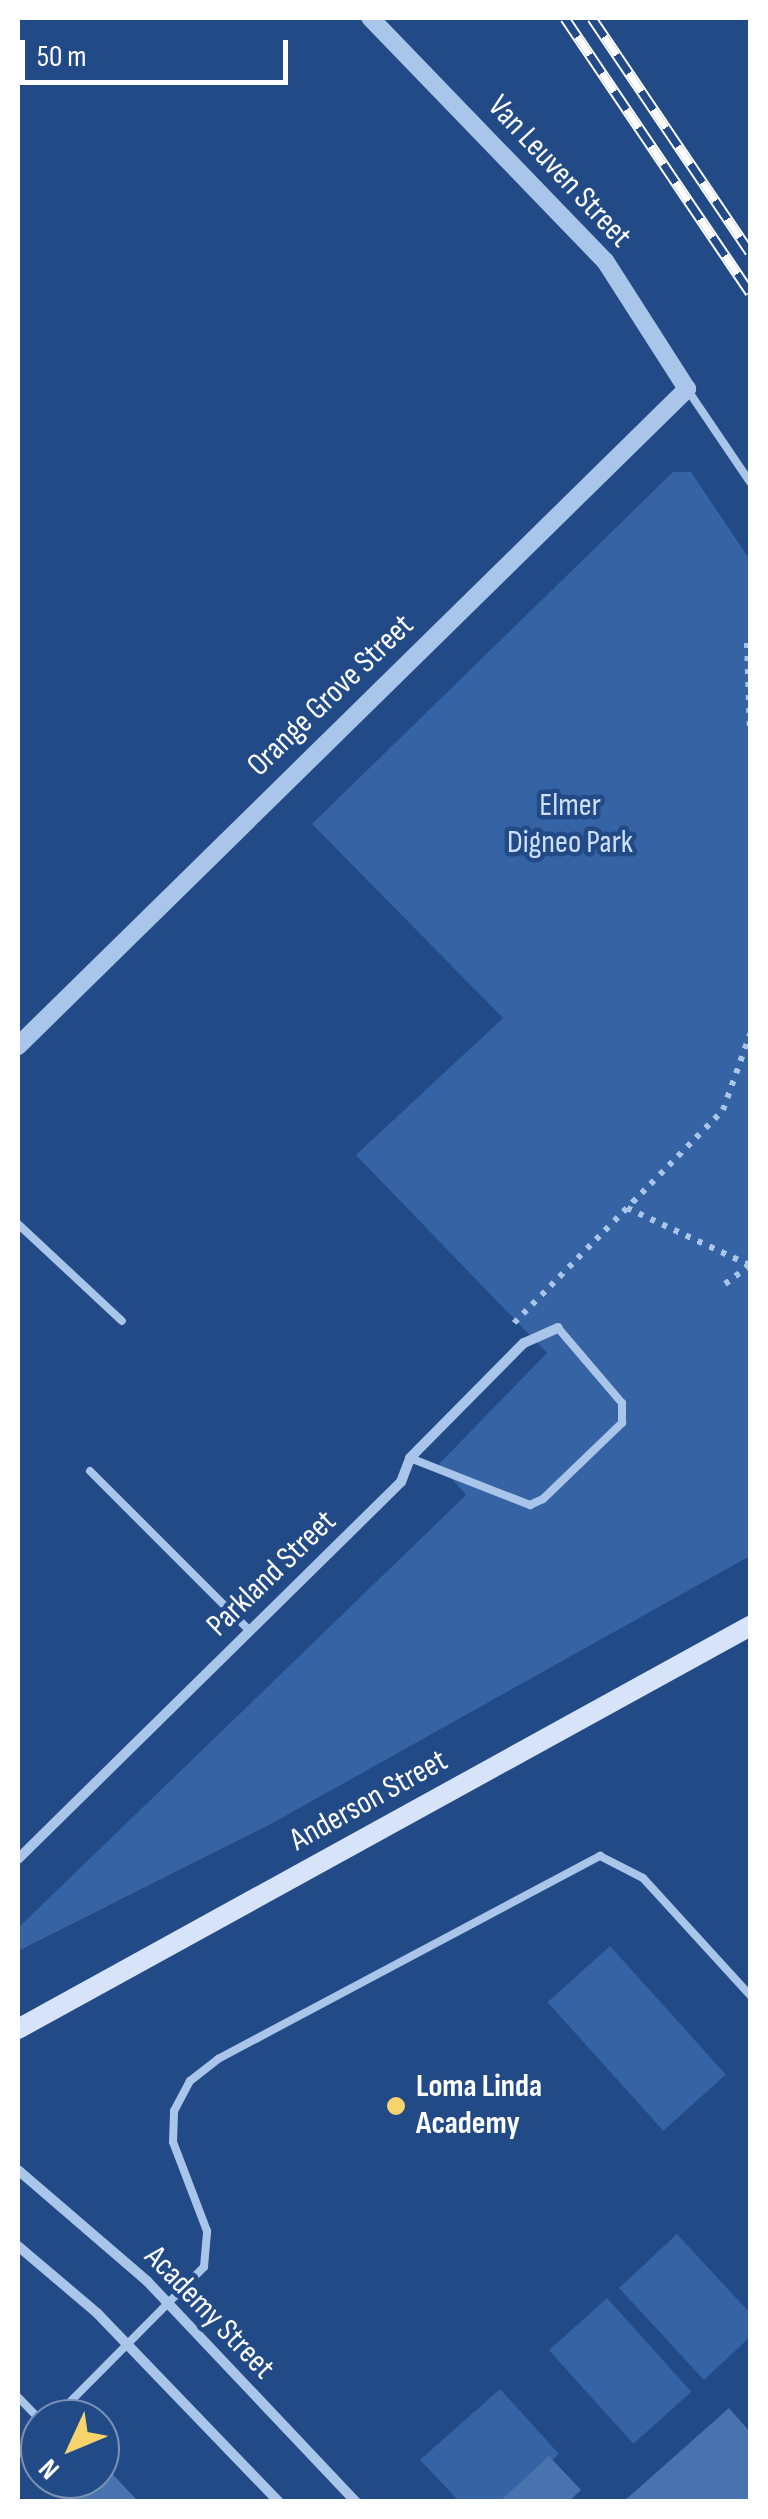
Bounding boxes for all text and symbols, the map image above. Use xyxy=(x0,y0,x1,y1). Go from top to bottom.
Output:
scale bar xyxy=(25,20,292,82)
text: 50 m xyxy=(37,39,86,75)
street label: Van Leuven Street xyxy=(479,88,639,256)
street label: Orange Grove Street xyxy=(240,607,422,785)
park label: Elmer Digneo Park xyxy=(507,788,633,863)
street label: Parkland Street xyxy=(199,1503,345,1645)
street label: Anderson Street xyxy=(284,1742,454,1860)
place label: Loma Linda Academy xyxy=(416,2069,542,2144)
marker: Loma Linda Academy xyxy=(385,2095,407,2117)
street label: Academy Street xyxy=(136,2238,282,2388)
north arrow xyxy=(20,2399,120,2499)
text: N xyxy=(32,2452,67,2486)

